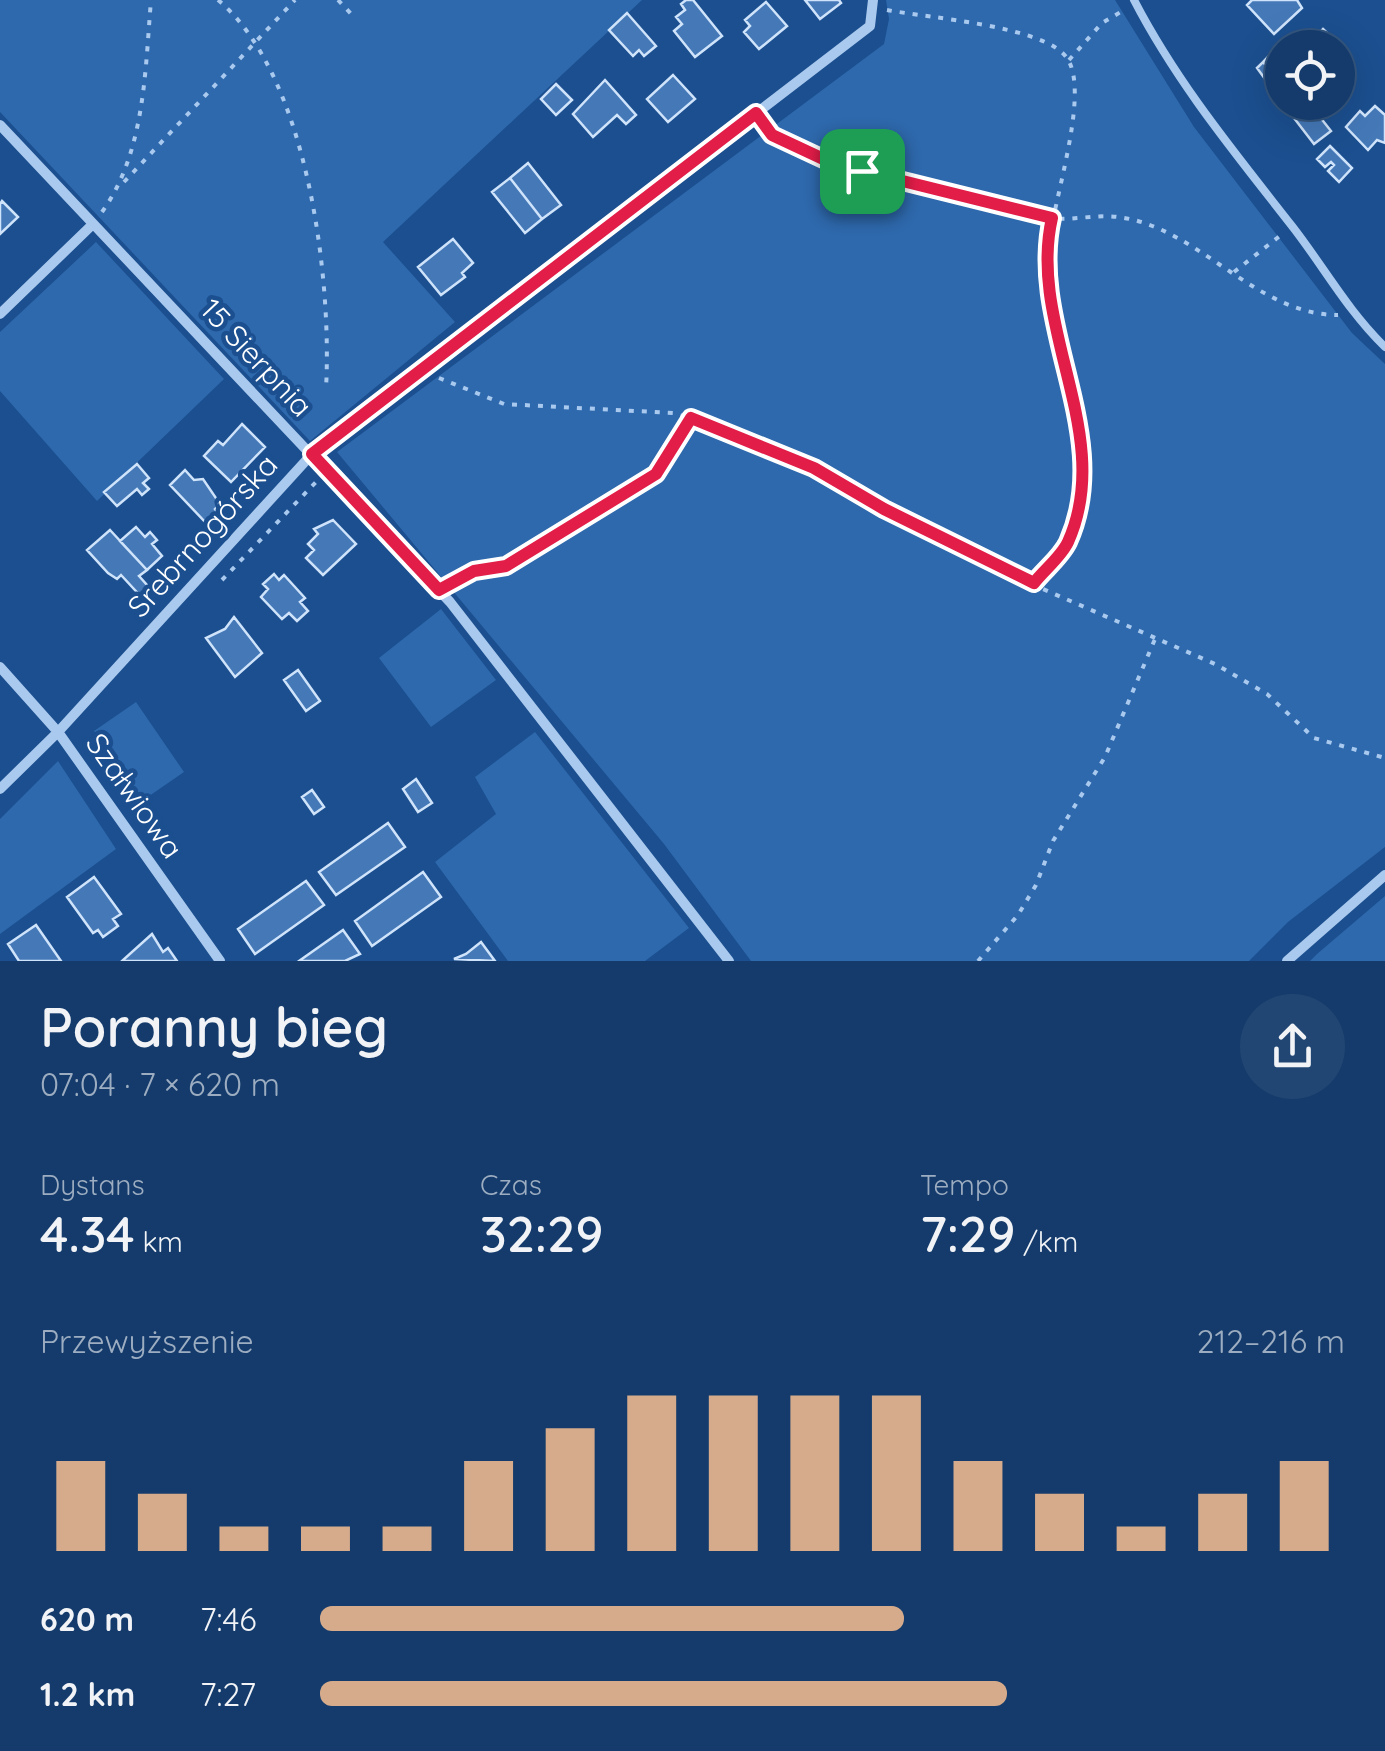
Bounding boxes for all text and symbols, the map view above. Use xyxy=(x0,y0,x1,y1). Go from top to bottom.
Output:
map controls xyxy=(1265,30,1355,120)
button: locate xyxy=(1265,30,1355,120)
pin xyxy=(820,129,905,214)
icon: arrive xyxy=(835,144,890,199)
street label: 15 Sierpnia xyxy=(193,290,321,424)
street label: Srebrnogórska xyxy=(119,446,285,625)
street label: Szałwiowa xyxy=(78,725,192,865)
text: Poranny bieg xyxy=(40,992,388,1061)
button: share xyxy=(1240,994,1345,1099)
text: 07:04 · 7 × 620 m xyxy=(40,1064,280,1104)
text: Dystans xyxy=(40,1167,145,1202)
text: Czas xyxy=(480,1167,542,1202)
text: Tempo xyxy=(920,1167,1009,1202)
text: 4.34 xyxy=(40,1202,135,1265)
text: 32:29 xyxy=(480,1202,604,1265)
text: 7:29 xyxy=(920,1202,1016,1265)
text: km xyxy=(135,1224,183,1259)
text: /km xyxy=(1016,1224,1078,1259)
text: Przewyższenie xyxy=(40,1321,254,1361)
text: 212–216 m xyxy=(1197,1321,1345,1361)
text: 620 m xyxy=(40,1599,134,1639)
text: 7:46 xyxy=(200,1599,256,1639)
text: 1.2 km xyxy=(40,1674,135,1714)
text: 7:27 xyxy=(200,1674,256,1714)

